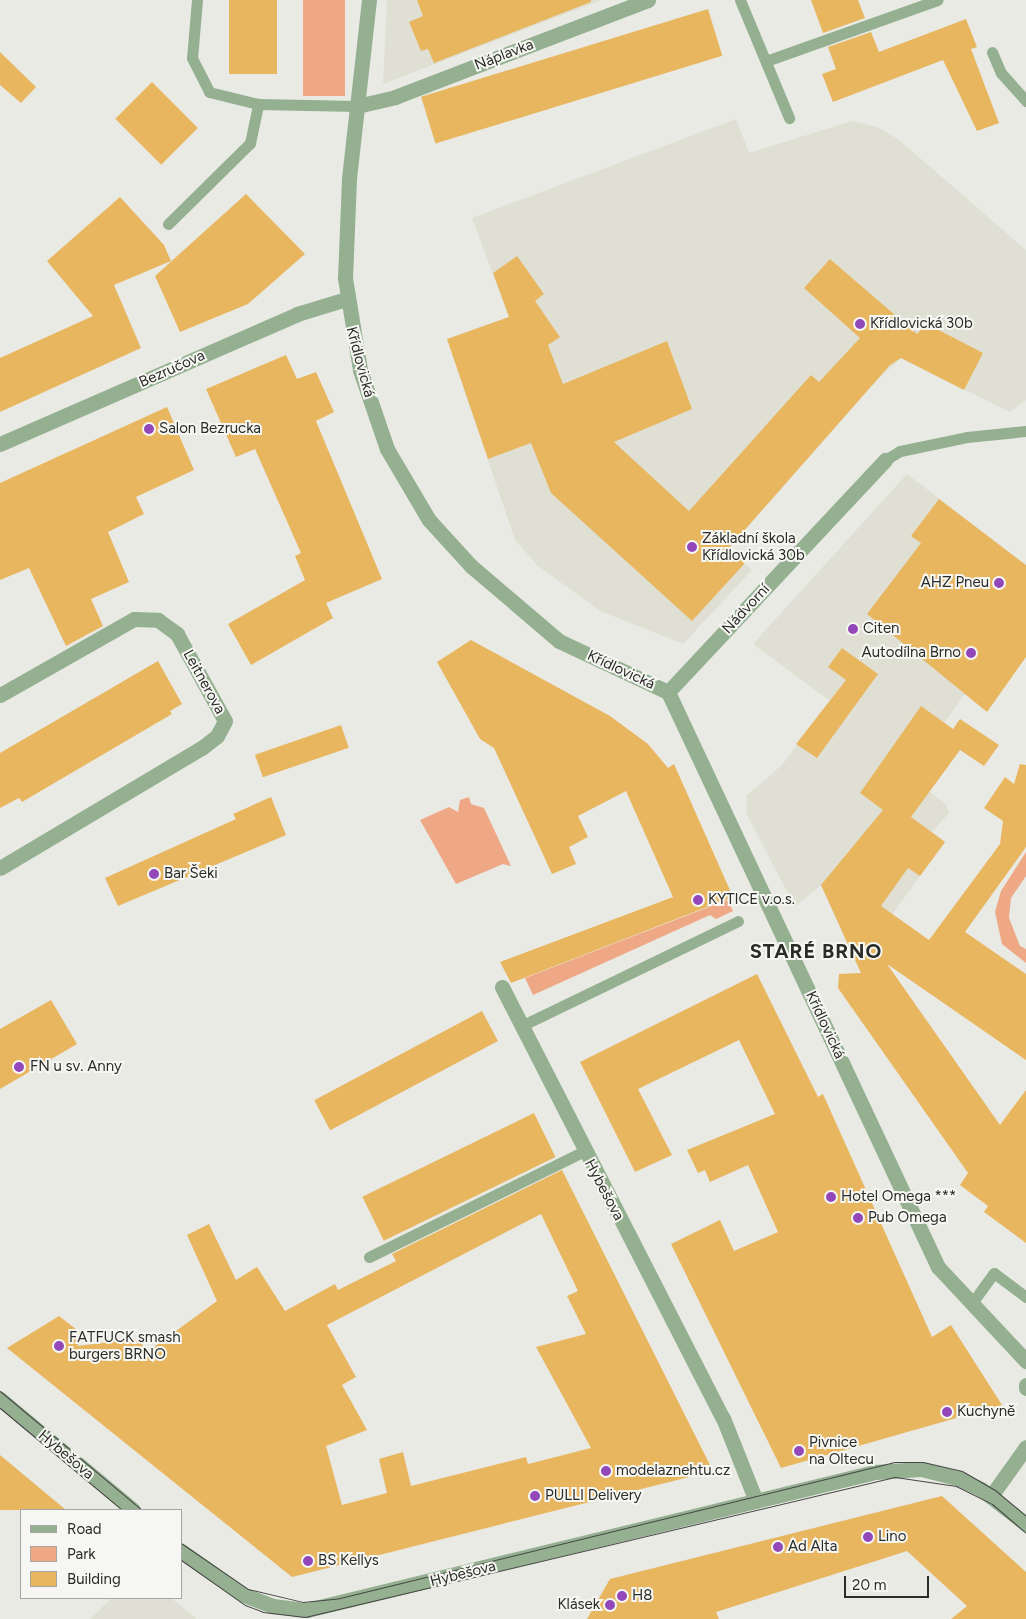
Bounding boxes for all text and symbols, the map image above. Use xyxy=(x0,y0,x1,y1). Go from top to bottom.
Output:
street label: Náplavka xyxy=(472,36,536,74)
place label: Křídlovická 30b xyxy=(870,315,973,333)
marker: Křídlovická 30b xyxy=(854,318,866,330)
street label: Křídlovická xyxy=(342,325,378,399)
street label: Bezručova xyxy=(136,347,208,391)
place label: Salon Bezrucka xyxy=(159,420,261,438)
marker: Salon Bezrucka xyxy=(143,423,155,435)
place label: Základní škola Křídlovická 30b xyxy=(702,529,805,564)
marker: Základní škola Křídlovická 30b xyxy=(686,541,698,553)
place label: AHZ Pneu xyxy=(921,574,989,592)
marker: AHZ Pneu xyxy=(993,577,1005,589)
street label: Nádvorní xyxy=(719,580,773,638)
place label: Citen xyxy=(863,620,899,638)
marker: Citen xyxy=(847,623,859,635)
place label: Autodílna Brno xyxy=(862,644,961,662)
street label: Leitnerova xyxy=(179,647,229,717)
street label: Křídlovická xyxy=(584,647,658,693)
marker: Autodílna Brno xyxy=(965,647,977,659)
place label: Bar Šeki xyxy=(164,865,218,883)
marker: Bar Šeki xyxy=(148,868,160,880)
place label: KYTICE v.o.s. xyxy=(708,891,795,909)
marker: KYTICE v.o.s. xyxy=(692,894,704,906)
district label: STARÉ BRNO xyxy=(748,939,884,963)
street label: Křídlovická xyxy=(802,988,848,1062)
place label: FN u sv. Anny xyxy=(30,1058,122,1076)
marker: FN u sv. Anny xyxy=(12,1060,26,1074)
street label: Hybešova xyxy=(580,1156,628,1224)
place label: Hotel Omega *** xyxy=(841,1188,956,1206)
marker: Hotel Omega *** xyxy=(825,1191,837,1203)
place label: Pub Omega xyxy=(868,1209,947,1227)
marker: Pub Omega xyxy=(852,1212,864,1224)
place label: FATFUCK smash burgers BRNO xyxy=(69,1328,181,1363)
marker: FATFUCK smash burgers BRNO xyxy=(53,1340,65,1352)
place label: Kuchyně xyxy=(957,1403,1015,1421)
marker: Kuchyně xyxy=(941,1406,953,1418)
street label: Hybešova xyxy=(35,1427,97,1483)
place label: Pivnice na Oltecu xyxy=(809,1433,874,1468)
marker: Pivnice na Oltecu xyxy=(793,1445,805,1457)
place label: modelaznehtu.cz xyxy=(616,1462,730,1480)
marker: modelaznehtu.cz xyxy=(600,1465,612,1477)
place label: PULLI Delivery xyxy=(545,1487,642,1505)
marker: PULLI Delivery xyxy=(529,1490,541,1502)
legend xyxy=(20,1509,182,1599)
text: Road xyxy=(67,1520,102,1538)
place label: Lino xyxy=(878,1528,906,1546)
marker: Lino xyxy=(862,1531,874,1543)
place label: Ad Alta xyxy=(788,1538,837,1556)
marker: Ad Alta xyxy=(772,1541,784,1553)
text: Park xyxy=(67,1545,96,1563)
place label: BS Kellys xyxy=(318,1552,379,1570)
marker: BS Kellys xyxy=(302,1555,314,1567)
street label: Hybešova xyxy=(428,1557,498,1591)
scale bar xyxy=(846,1566,931,1598)
text: Building xyxy=(67,1570,121,1588)
text: 20 m xyxy=(852,1576,886,1594)
place label: H8 xyxy=(632,1587,652,1605)
marker: H8 xyxy=(616,1590,628,1602)
place label: Klásek xyxy=(557,1596,600,1614)
marker: Klásek xyxy=(604,1599,616,1611)

